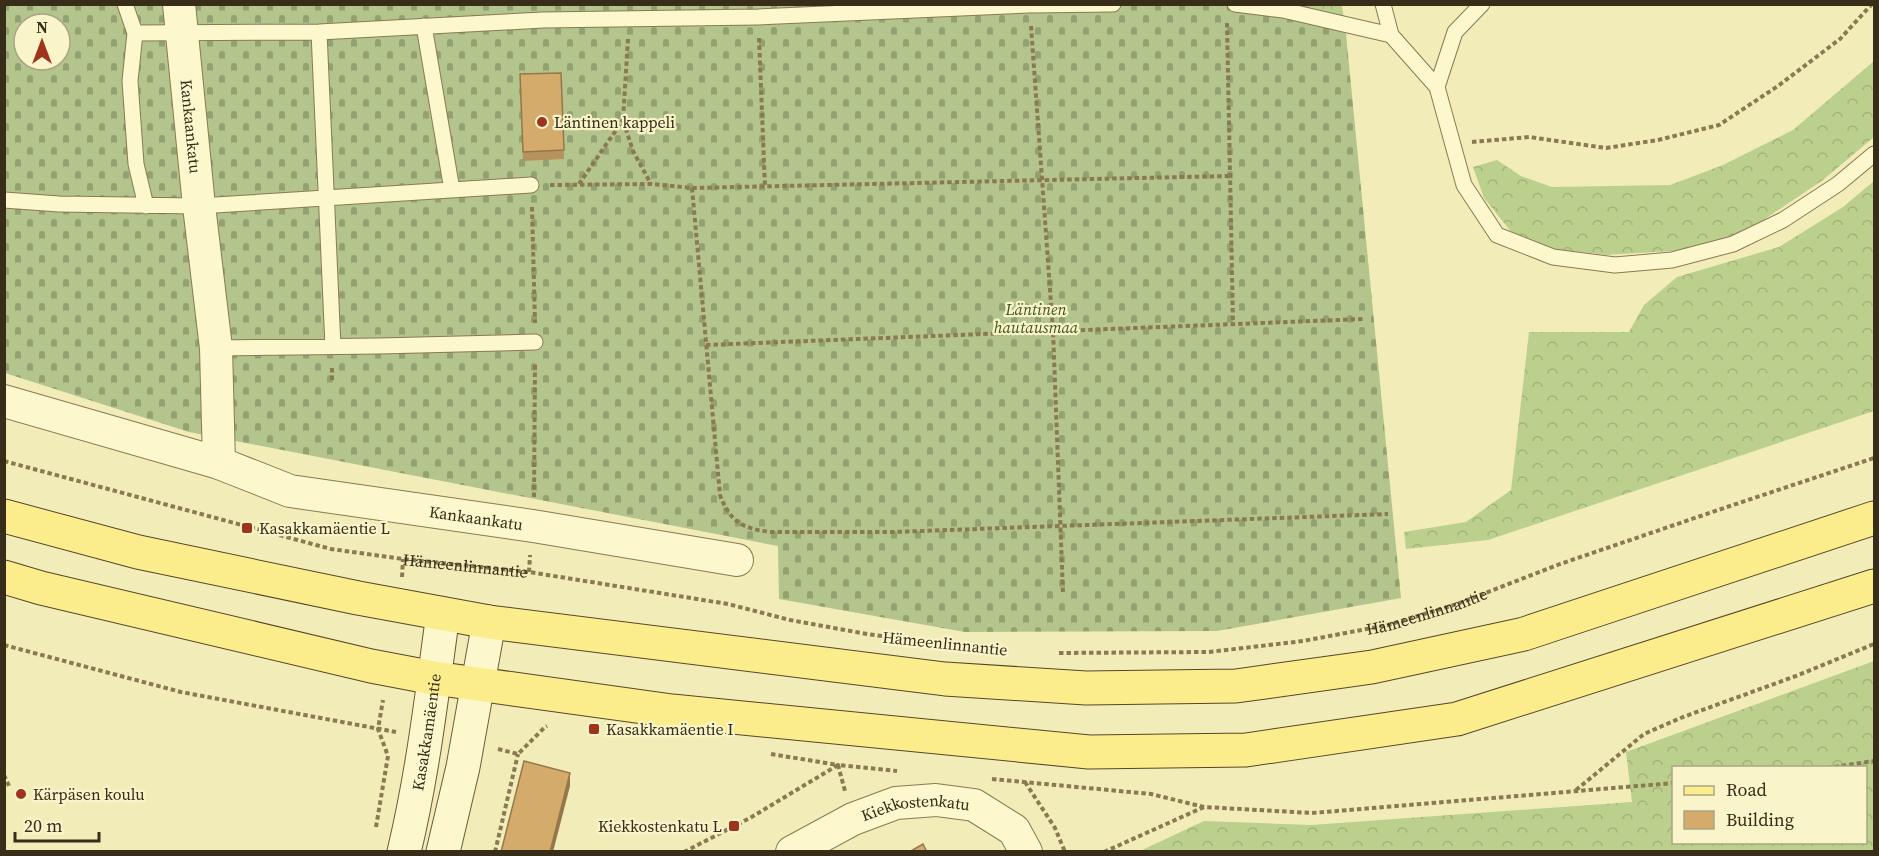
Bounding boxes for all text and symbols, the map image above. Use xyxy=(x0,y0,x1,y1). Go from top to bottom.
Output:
north arrow xyxy=(12,12,72,72)
text: N xyxy=(36,16,48,38)
street label: Kankaankatu xyxy=(176,78,207,174)
place label: Läntinen kappeli xyxy=(554,111,675,133)
marker: Läntinen kappeli xyxy=(535,115,549,129)
park label: Läntinen hautausmaa xyxy=(994,298,1079,338)
street label: Kankaankatu xyxy=(428,500,524,535)
place label: Kasakkamäentie L xyxy=(259,517,390,539)
marker: Kasakkamäentie L xyxy=(240,521,254,535)
street label: Hämeenlinnantie xyxy=(402,548,529,583)
street label: Hämeenlinnantie xyxy=(1364,582,1490,640)
street label: Hämeenlinnantie xyxy=(881,625,1009,661)
street label: Kasakkamäentie xyxy=(406,672,446,792)
place label: Kasakkamäentie I xyxy=(606,718,734,740)
marker: Kasakkamäentie I xyxy=(587,722,601,736)
legend xyxy=(1672,766,1867,844)
text: Road xyxy=(1726,777,1767,802)
place label: Kärpäsen koulu xyxy=(33,783,145,805)
marker: Kärpäsen koulu xyxy=(14,787,28,801)
street label: Kiekkostenkatu xyxy=(858,789,971,826)
scale bar xyxy=(15,805,99,843)
text: Building xyxy=(1726,807,1794,832)
text: 20 m xyxy=(24,813,62,838)
place label: Kiekkostenkatu L xyxy=(598,815,722,837)
marker: Kiekkostenkatu L xyxy=(727,819,741,833)

